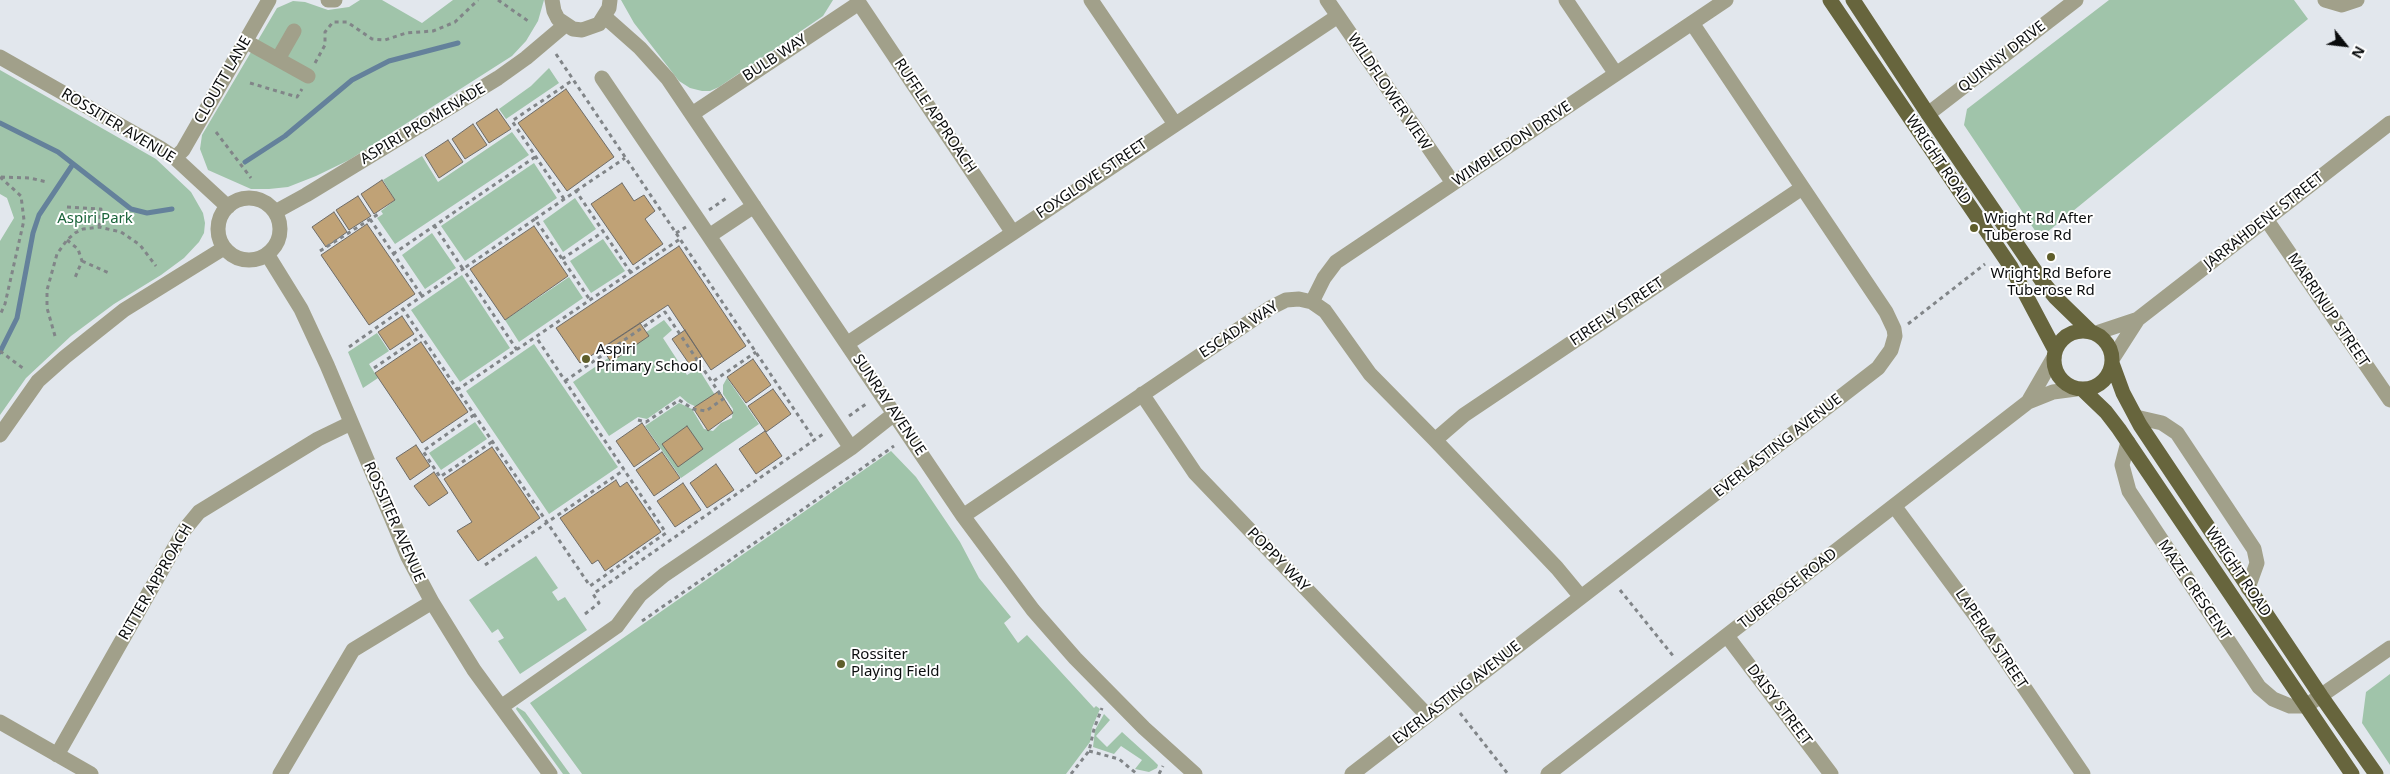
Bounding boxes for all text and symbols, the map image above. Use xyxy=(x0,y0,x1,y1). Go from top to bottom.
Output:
street label: QUINNY DRIVE xyxy=(1955,17,2049,97)
north arrow xyxy=(2320,20,2370,70)
street label: WILDFLOWER VIEW xyxy=(1343,30,1435,154)
street label: BULB WAY xyxy=(740,31,810,85)
street label: CLOUTT LANE xyxy=(191,33,255,127)
text: N xyxy=(2347,43,2370,62)
street label: RUFFLE APPROACH xyxy=(890,55,980,177)
street label: ASPIRI PROMENADE xyxy=(357,80,489,168)
street label: ROSSITER AVENUE xyxy=(58,85,178,167)
street label: WIMBLEDON DRIVE xyxy=(1449,98,1575,190)
street label: WRIGHT ROAD xyxy=(1901,112,1975,208)
street label: FOXGLOVE STREET xyxy=(1033,135,1151,223)
street label: JARRAHDENE STREET xyxy=(2201,169,2327,273)
park label: Aspiri Park xyxy=(57,210,133,228)
place label: Wright Rd After Tuberose Rd xyxy=(1984,210,2093,245)
marker: Wright Rd After Tuberose Rd xyxy=(1968,222,1980,234)
street label: MARRINUP STREET xyxy=(2283,250,2373,370)
marker: Wright Rd Before Tuberose Rd xyxy=(2045,251,2057,263)
place label: Wright Rd Before Tuberose Rd xyxy=(1991,265,2111,300)
street label: FIREFLY STREET xyxy=(1567,274,1667,350)
street label: ESCADA WAY xyxy=(1196,298,1282,362)
place label: Aspiri Primary School xyxy=(596,341,702,376)
street label: SUNRAY AVENUE xyxy=(849,351,929,459)
marker: Aspiri Primary School xyxy=(580,353,592,365)
street label: EVERLASTING AVENUE xyxy=(1710,390,1846,502)
street label: ROSSITER AVENUE xyxy=(359,459,429,585)
street label: RITTER APPROACH xyxy=(115,521,197,643)
street label: POPPY WAY xyxy=(1243,524,1313,596)
street label: WRIGHT ROAD xyxy=(2201,524,2275,620)
street label: MAZE CRESCENT xyxy=(2154,536,2234,644)
street label: TUBEROSE ROAD xyxy=(1735,545,1841,633)
street label: LAPERLA STREET xyxy=(1951,586,2031,692)
street label: EVERLASTING AVENUE xyxy=(1389,637,1525,749)
place label: Rossiter Playing Field xyxy=(851,646,939,681)
marker: Rossiter Playing Field xyxy=(835,658,847,670)
street label: DAISY STREET xyxy=(1743,661,1815,749)

